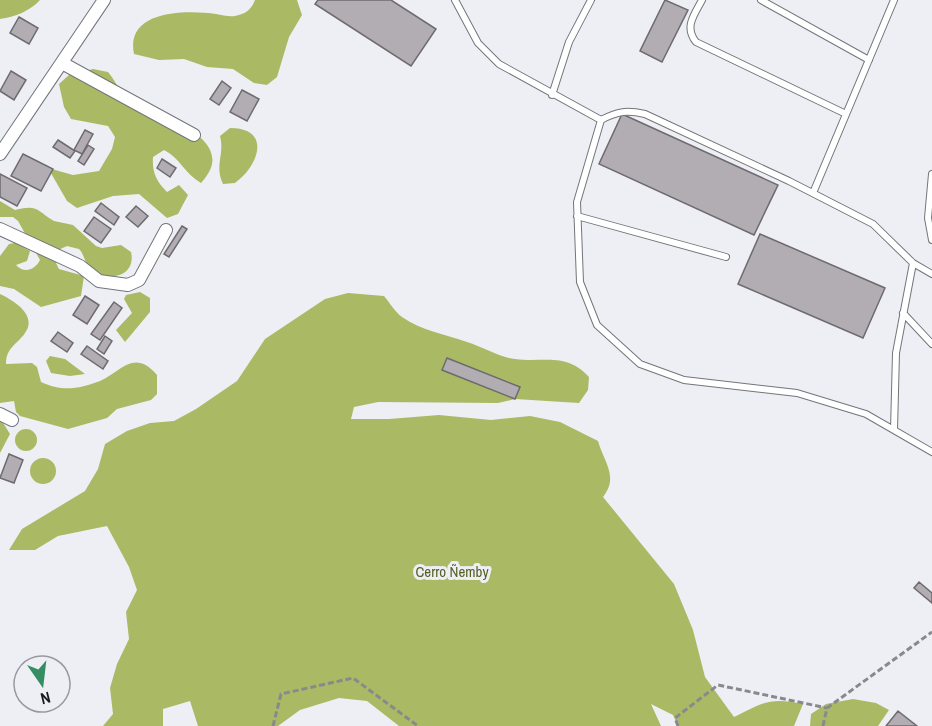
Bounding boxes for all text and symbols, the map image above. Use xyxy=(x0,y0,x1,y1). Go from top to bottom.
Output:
park label: Cerro Ñemby xyxy=(415,561,489,582)
north arrow xyxy=(12,654,72,714)
text: N xyxy=(38,687,53,710)

